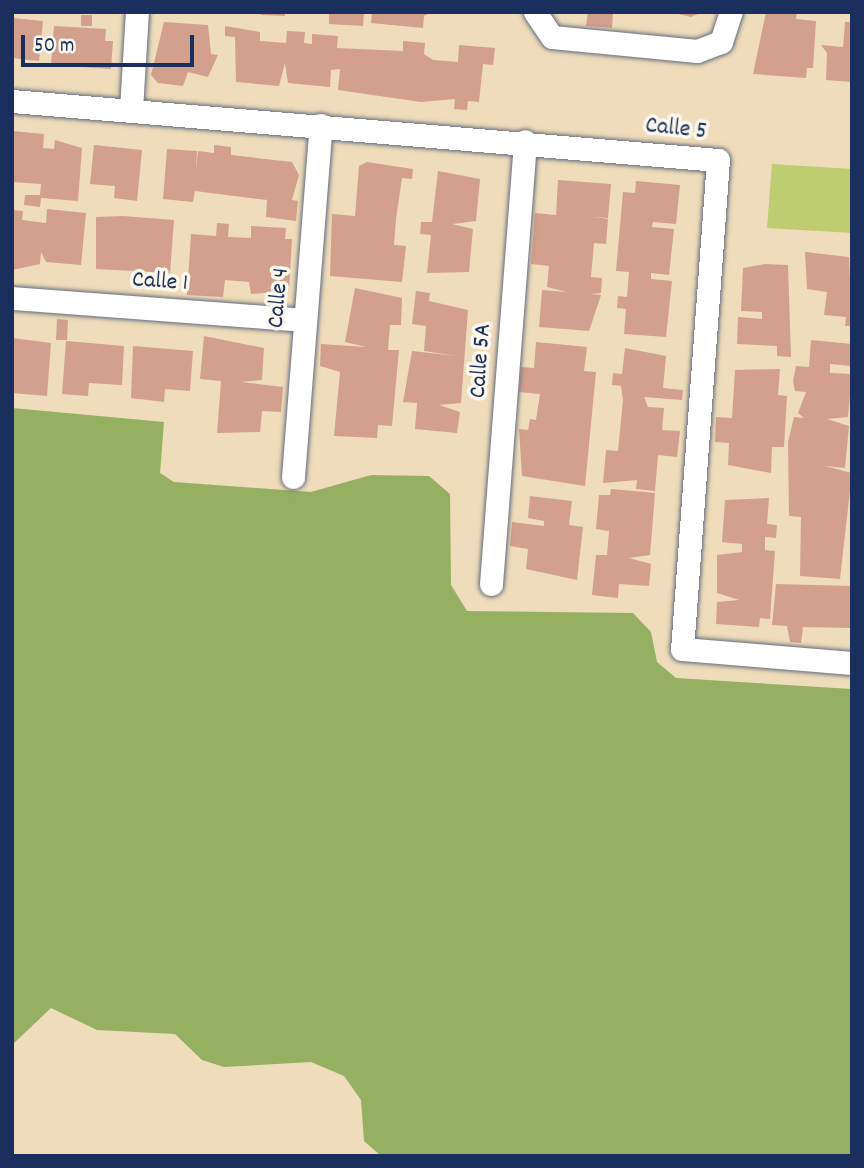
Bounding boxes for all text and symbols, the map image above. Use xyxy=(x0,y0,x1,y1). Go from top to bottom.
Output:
scale bar xyxy=(24,21,198,65)
text: 50 m xyxy=(34,32,74,62)
street label: Calle 5 xyxy=(644,112,708,148)
street label: Calle 1 xyxy=(131,267,189,299)
street label: Calle 4 xyxy=(263,267,297,329)
street label: Calle 5A xyxy=(465,323,499,399)

